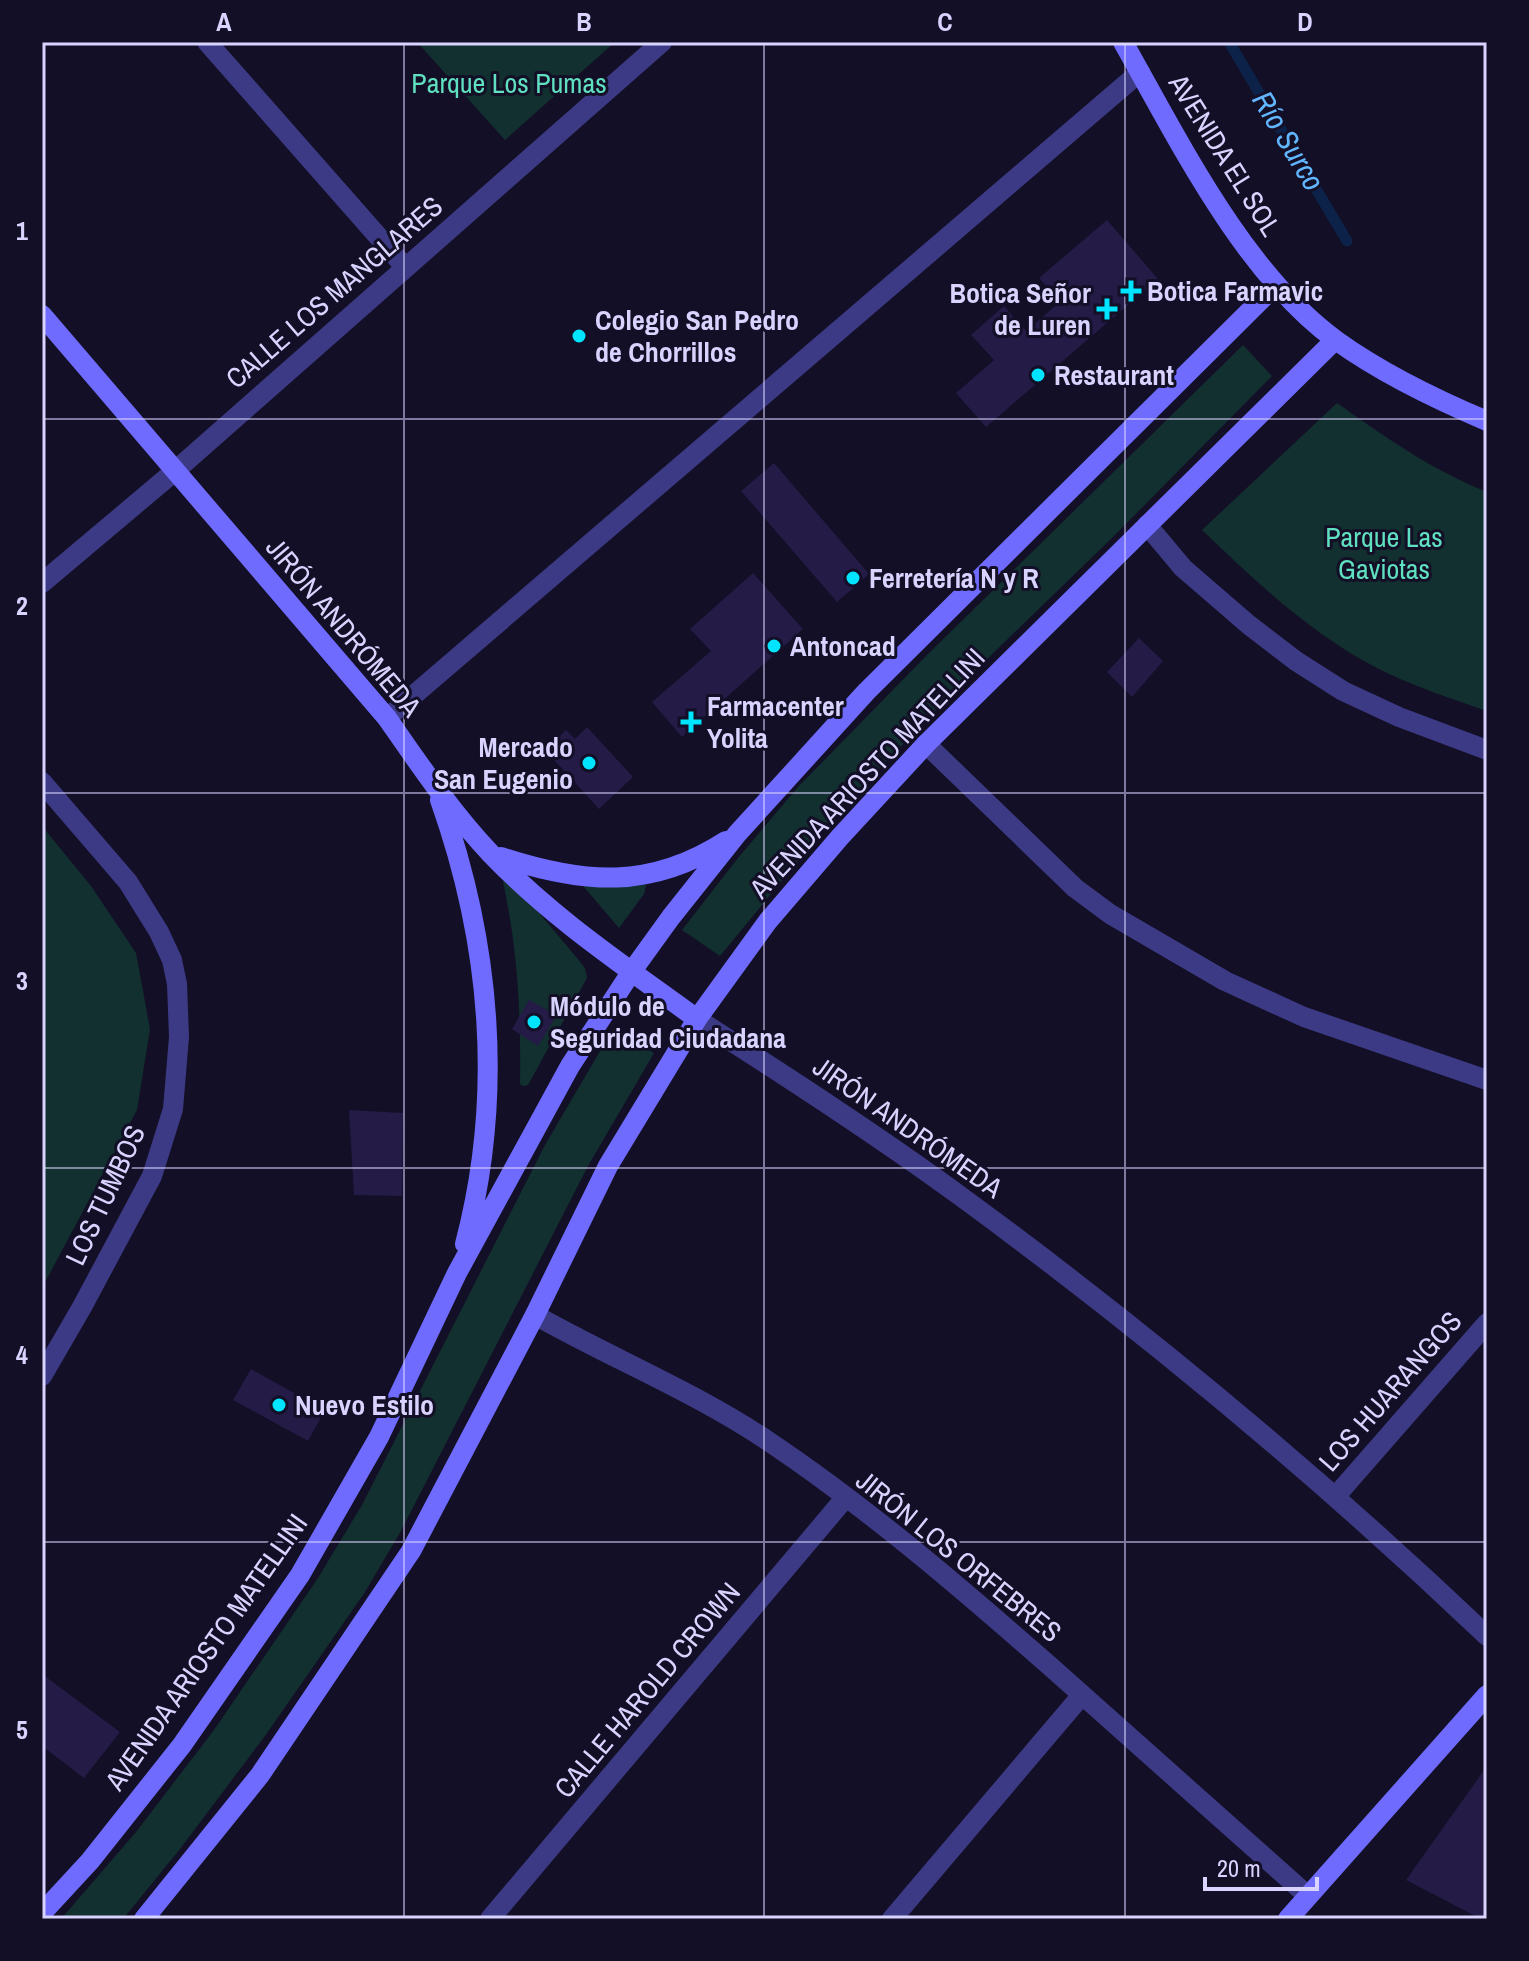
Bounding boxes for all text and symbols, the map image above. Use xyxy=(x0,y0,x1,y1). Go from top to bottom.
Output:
text: A xyxy=(216,4,232,39)
text: B xyxy=(576,4,592,39)
text: C xyxy=(937,4,953,39)
text: D xyxy=(1297,4,1313,39)
park label: Parque Los Pumas xyxy=(411,64,607,102)
street label: AVENIDA EL SOL xyxy=(1160,66,1290,243)
water label: Río Surco xyxy=(1244,83,1334,198)
street label: CALLE LOS MANGLARES xyxy=(218,187,450,397)
text: 1 xyxy=(16,213,28,248)
place label: Botica Farmavic xyxy=(1147,272,1323,310)
place label: Botica Señor de Luren xyxy=(949,274,1091,344)
marker: Botica Farmavic xyxy=(1122,282,1140,300)
marker: Botica Señor de Luren xyxy=(1098,300,1116,318)
place label: Colegio San Pedro de Chorrillos xyxy=(595,301,799,371)
marker: Colegio San Pedro de Chorrillos xyxy=(570,327,588,345)
place label: Restaurant xyxy=(1054,356,1174,394)
marker: Restaurant xyxy=(1029,366,1047,384)
park label: Parque Las Gaviotas xyxy=(1325,518,1443,588)
street label: JIRÓN ANDRÓMEDA xyxy=(258,529,431,725)
place label: Ferretería N y R xyxy=(869,559,1039,597)
marker: Ferretería N y R xyxy=(844,569,862,587)
text: 2 xyxy=(16,588,28,623)
place label: Antoncad xyxy=(790,627,896,665)
marker: Antoncad xyxy=(765,637,783,655)
street label: AVENIDA ARIOSTO MATELLINI xyxy=(740,640,993,907)
place label: Farmacenter Yolita xyxy=(707,687,844,757)
marker: Farmacenter Yolita xyxy=(682,713,700,731)
place label: Mercado San Eugenio xyxy=(434,728,573,798)
marker: Mercado San Eugenio xyxy=(580,754,598,772)
text: 3 xyxy=(16,963,28,998)
place label: Módulo de Seguridad Ciudadana xyxy=(550,987,786,1057)
marker: Módulo de Seguridad Ciudadana xyxy=(525,1013,543,1031)
street label: JIRÓN ANDRÓMEDA xyxy=(806,1047,1011,1207)
street label: LOS TUMBOS xyxy=(56,1119,154,1271)
street label: LOS HUARANGOS xyxy=(1310,1303,1470,1479)
text: 4 xyxy=(16,1337,28,1372)
place label: Nuevo Estilo xyxy=(295,1386,434,1424)
marker: Nuevo Estilo xyxy=(270,1396,288,1414)
street label: JIRÓN LOS ORFEBRES xyxy=(848,1461,1070,1651)
street label: AVENIDA ARIOSTO MATELLINI xyxy=(95,1506,316,1799)
street label: CALLE HAROLD CROWN xyxy=(546,1574,748,1806)
text: 5 xyxy=(16,1712,28,1747)
scale bar xyxy=(1205,1841,1317,1891)
text: 20 m xyxy=(1217,1852,1261,1884)

